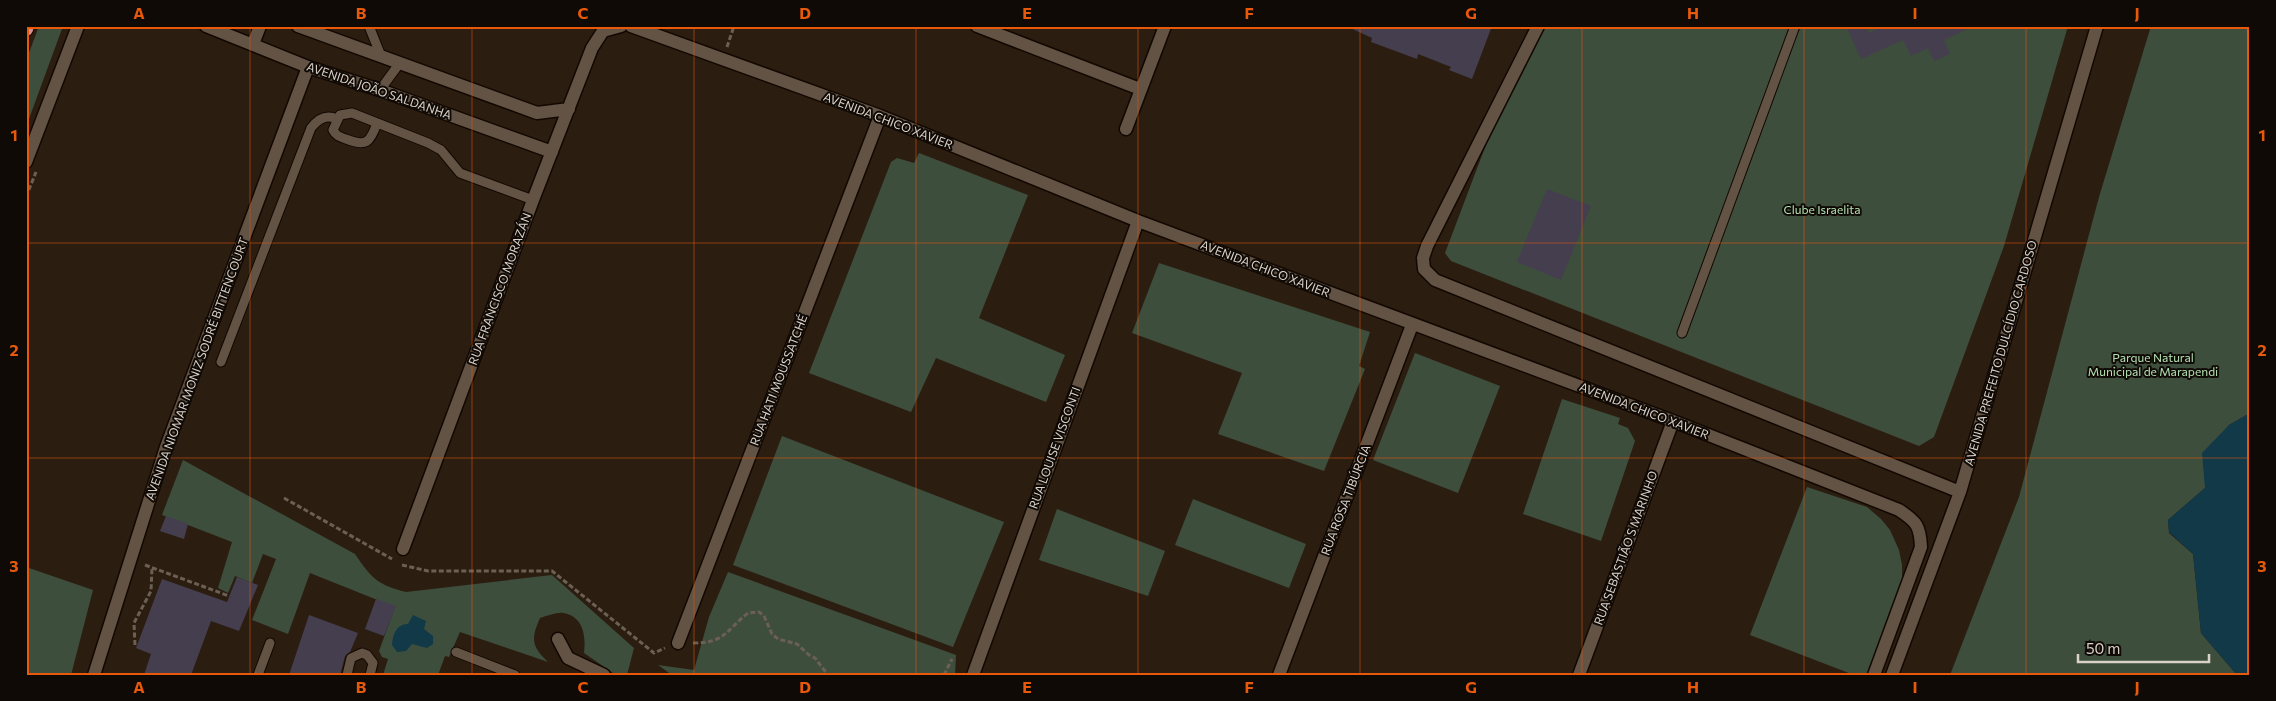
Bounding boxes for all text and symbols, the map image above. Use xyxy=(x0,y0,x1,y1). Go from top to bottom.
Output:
text: A xyxy=(133,3,145,22)
text: B xyxy=(356,3,367,22)
text: C xyxy=(578,3,589,22)
text: D xyxy=(799,3,811,22)
text: E xyxy=(1022,3,1032,22)
text: F xyxy=(1244,3,1254,22)
text: G xyxy=(1465,3,1477,22)
text: H xyxy=(1687,3,1699,22)
text: I xyxy=(1912,3,1918,22)
text: J xyxy=(2134,3,2140,22)
street label: AVENIDA JOÃO SALDANHA xyxy=(305,59,454,122)
street label: AVENIDA CHICO XAVIER xyxy=(822,89,955,151)
text: 1 xyxy=(10,125,18,144)
text: 1 xyxy=(2258,125,2266,144)
park label: Clube Israelita xyxy=(1783,202,1861,216)
street label: RUA FRANCISCO MORAZÁN xyxy=(465,211,533,367)
street label: AVENIDA NIOMAR MONIZ SODRÉ BITTENCOURT xyxy=(142,235,250,502)
street label: AVENIDA CHICO XAVIER xyxy=(1199,237,1332,299)
street label: AVENIDA PREFEITO DULCÍDIO CARDOSO xyxy=(1961,238,2039,467)
street label: RUA HATI MOUSSATCHÉ xyxy=(747,312,810,447)
text: 2 xyxy=(9,340,19,359)
text: 2 xyxy=(2257,340,2267,359)
park label: Parque Natural Municipal de Marapendi xyxy=(2088,350,2218,378)
street label: AVENIDA CHICO XAVIER xyxy=(1578,379,1711,441)
street label: RUA LOUISE VISCONTI xyxy=(1025,385,1083,510)
street label: RUA ROSA TIBÚRCIA xyxy=(1318,442,1373,557)
street label: RUA SEBASTIÃO S MARINHO xyxy=(1591,468,1660,627)
text: 3 xyxy=(9,556,19,575)
text: 3 xyxy=(2257,556,2267,575)
scale bar xyxy=(2078,631,2210,663)
text: 50 m xyxy=(2086,639,2120,657)
text: A xyxy=(133,677,145,696)
text: B xyxy=(356,677,367,696)
text: C xyxy=(578,677,589,696)
text: D xyxy=(799,677,811,696)
text: E xyxy=(1022,677,1032,696)
text: F xyxy=(1244,677,1254,696)
text: G xyxy=(1465,677,1477,696)
text: H xyxy=(1687,677,1699,696)
text: I xyxy=(1912,677,1918,696)
text: J xyxy=(2134,677,2140,696)

